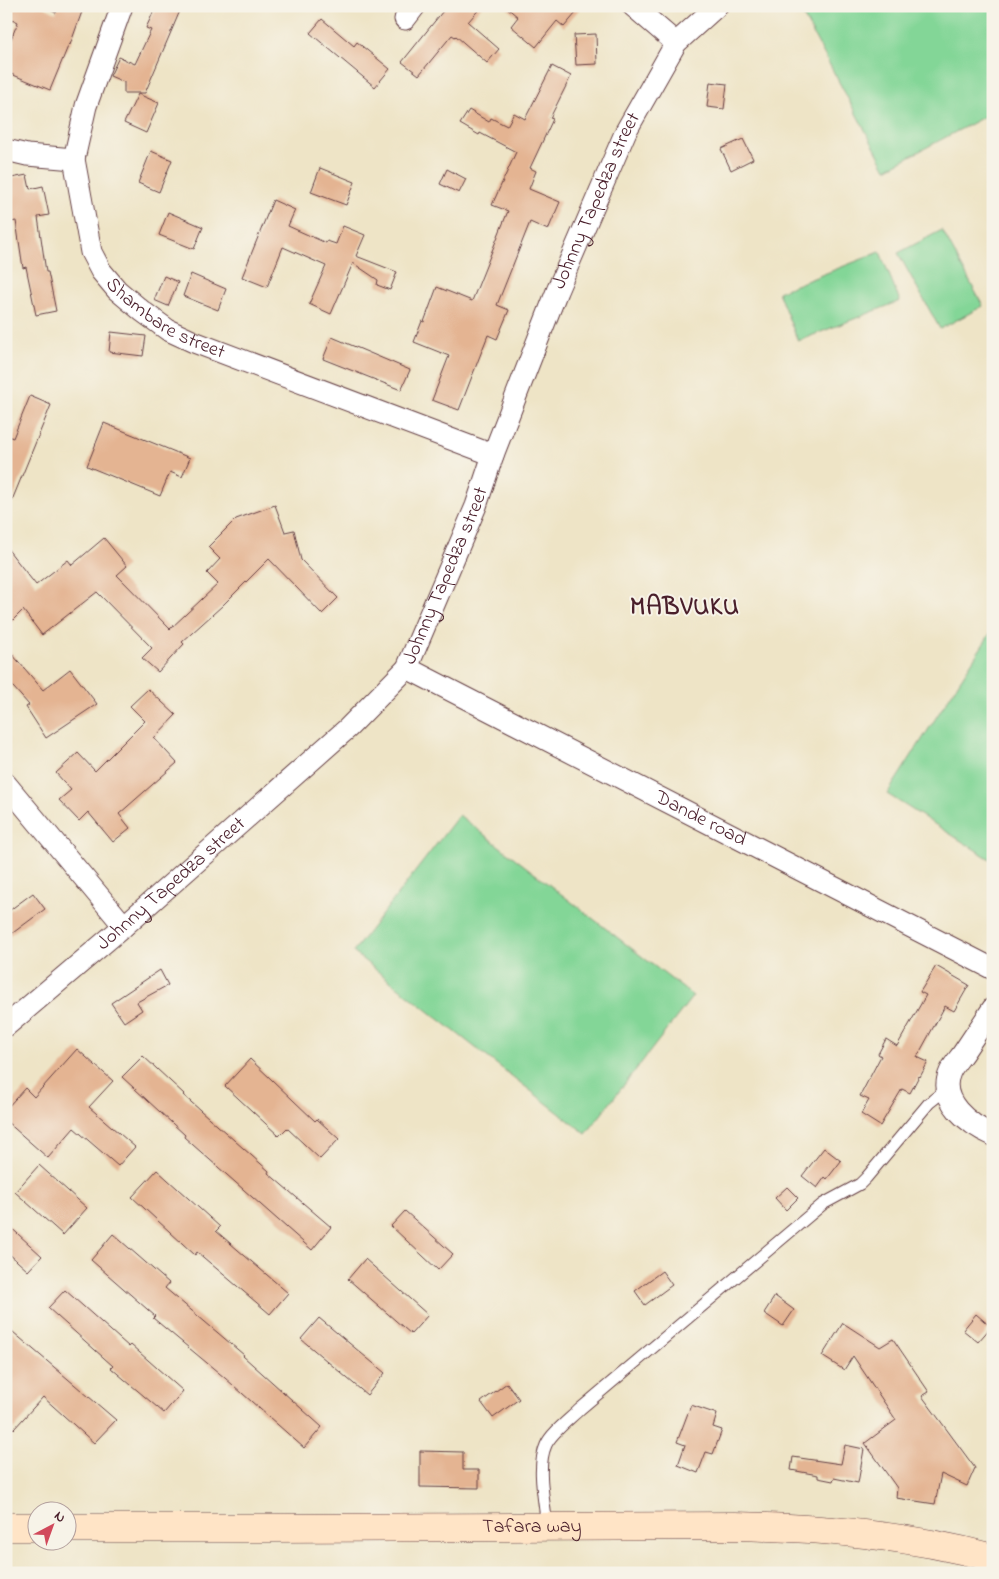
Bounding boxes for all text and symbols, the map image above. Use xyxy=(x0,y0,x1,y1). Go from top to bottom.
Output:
street label: Johnny Tapedza street xyxy=(545,107,648,294)
street label: Shambare street xyxy=(98,271,229,367)
street label: Johnny Tapedza street xyxy=(396,483,496,669)
district label: MABVUKU xyxy=(630,590,740,626)
street label: Dande road xyxy=(649,783,751,854)
street label: Johnny Tapedza street xyxy=(90,810,253,958)
north arrow xyxy=(28,1502,78,1552)
text: N xyxy=(49,1506,70,1528)
street label: Tafara way xyxy=(482,1512,582,1542)

